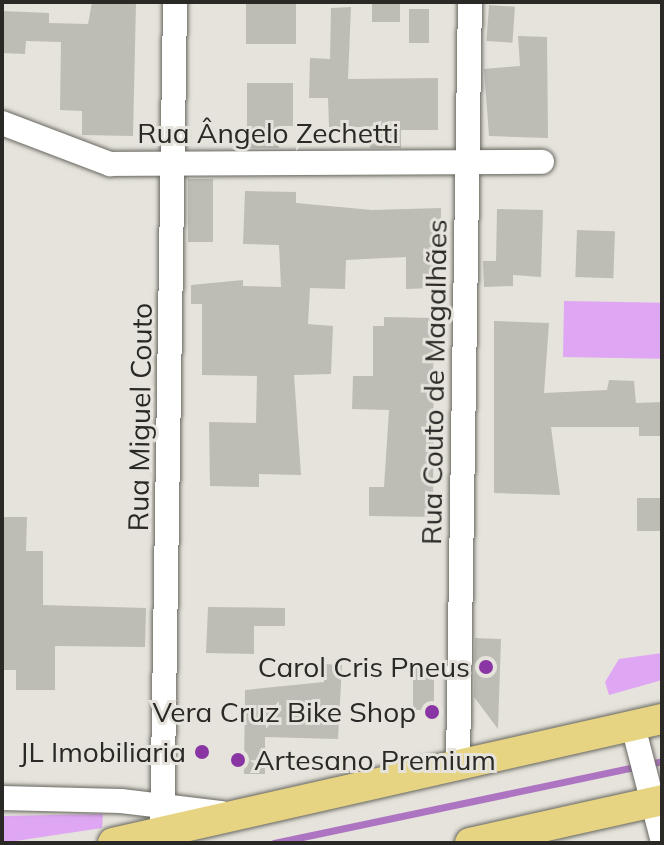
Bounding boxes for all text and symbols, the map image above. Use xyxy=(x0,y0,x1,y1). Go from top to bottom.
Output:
street label: Rua Ângelo Zechetti xyxy=(137,116,399,150)
street label: Rua Couto de Magalhães xyxy=(414,219,454,545)
street label: Rua Miguel Couto xyxy=(121,302,159,532)
place label: Carol Cris Pneus xyxy=(258,650,470,684)
marker: Carol Cris Pneus xyxy=(477,658,495,676)
place label: Vera Cruz Bike Shop xyxy=(152,695,416,729)
marker: Vera Cruz Bike Shop xyxy=(423,703,441,721)
place label: JL Imobiliaria xyxy=(19,735,186,769)
marker: JL Imobiliaria xyxy=(193,743,211,761)
place label: Artesano Premium xyxy=(254,743,496,777)
marker: Artesano Premium xyxy=(229,751,247,769)

